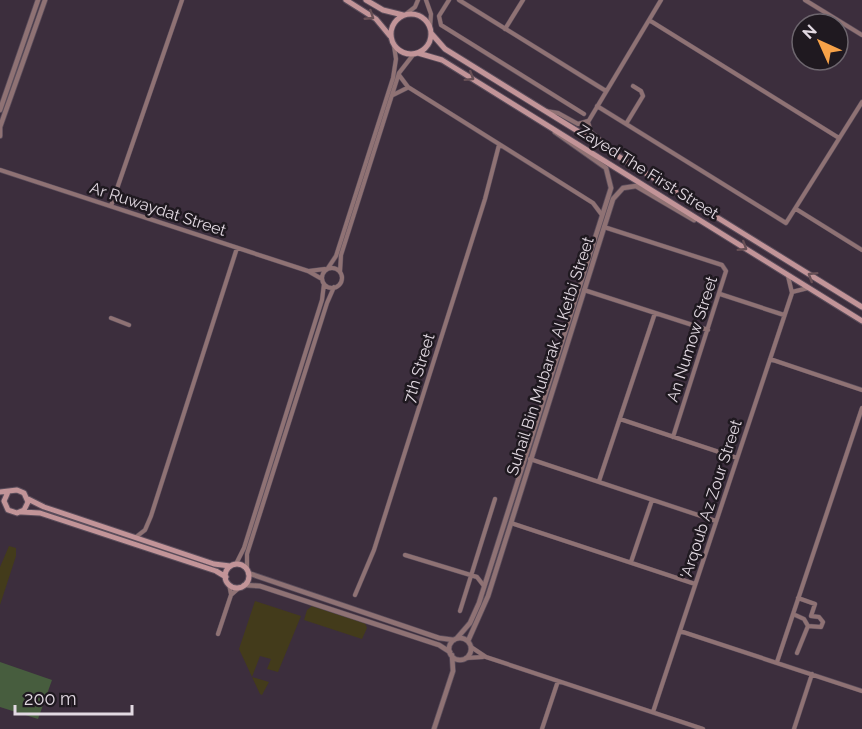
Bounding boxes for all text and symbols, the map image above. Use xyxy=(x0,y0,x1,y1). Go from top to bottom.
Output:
one-way arrow xyxy=(364,8,375,19)
north arrow xyxy=(790,12,850,72)
text: N xyxy=(799,21,821,43)
one-way arrow xyxy=(464,70,475,81)
street label: Zayed The First Street xyxy=(574,121,722,223)
street label: Ar Ruwaydat Street xyxy=(88,178,229,240)
street label: Suhail Bin Mubarak Al Ketbi Street xyxy=(502,234,598,478)
one-way arrow xyxy=(737,239,747,251)
one-way arrow xyxy=(808,272,818,284)
street label: An Numow Street xyxy=(663,273,721,404)
street label: 7th Street xyxy=(399,330,439,405)
street label: 'Arqoub Az Zour Street xyxy=(676,417,746,581)
scale bar xyxy=(15,678,132,716)
text: 200 m xyxy=(24,688,77,709)

